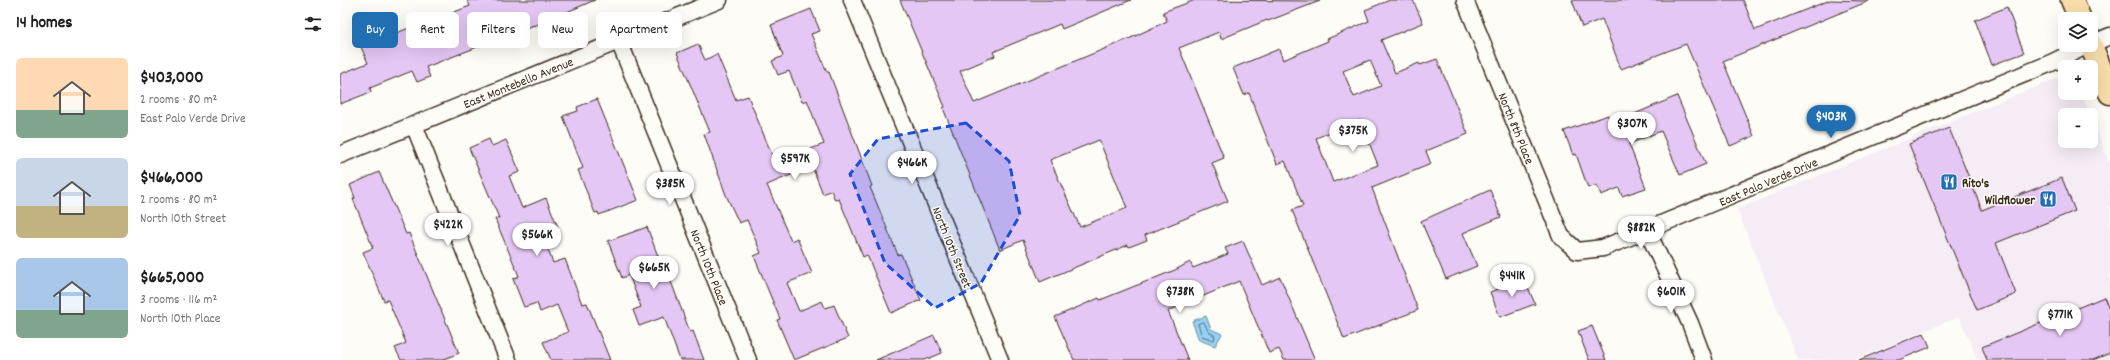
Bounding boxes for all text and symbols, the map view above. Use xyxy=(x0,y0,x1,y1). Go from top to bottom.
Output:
text: 14 homes xyxy=(16,12,72,36)
chip: Buy xyxy=(352,12,398,48)
chip: Rent xyxy=(406,12,459,48)
chip: Filters xyxy=(467,12,530,48)
chip: New xyxy=(538,12,588,48)
chip: Apartment xyxy=(596,12,682,48)
map controls xyxy=(2058,12,2098,148)
button: layers xyxy=(2058,12,2098,52)
icon: filters xyxy=(302,13,324,35)
street label: East Montebello Avenue xyxy=(461,53,577,115)
button: + xyxy=(2058,60,2098,100)
text: $403,000 xyxy=(140,67,204,91)
icon: home xyxy=(48,74,96,122)
street label: North 8th Place xyxy=(1492,90,1538,168)
text: 2 rooms · 80 m² xyxy=(140,91,217,110)
pin: $403K xyxy=(1803,105,1859,139)
text: $403K xyxy=(1816,108,1846,127)
button: − xyxy=(2058,108,2098,148)
text: East Palo Verde Drive xyxy=(140,110,246,129)
pin: $307K xyxy=(1604,112,1660,146)
text: $307K xyxy=(1617,115,1647,134)
pin: $375K xyxy=(1325,119,1381,153)
text: $375K xyxy=(1338,122,1368,141)
pin: $597K xyxy=(767,147,823,181)
text: $597K xyxy=(780,150,810,169)
pin: $466K xyxy=(884,151,940,185)
text: $466K xyxy=(897,154,927,173)
street label: East Palo Verde Drive xyxy=(1717,154,1822,213)
text: $466,000 xyxy=(140,167,203,191)
pin: $385K xyxy=(642,172,698,206)
restaurant icon: Rito's xyxy=(1939,172,1959,192)
icon: home xyxy=(48,174,96,222)
text: $385K xyxy=(655,175,685,194)
place label: Rito's xyxy=(1962,175,1990,194)
restaurant icon: Wildflower xyxy=(2038,189,2058,209)
text: 2 rooms · 80 m² xyxy=(140,191,217,210)
place label: Wildflower xyxy=(1985,192,2036,211)
street label: North 10th Street xyxy=(926,205,976,292)
text: North 10th Street xyxy=(140,210,226,229)
pin: $422K xyxy=(420,213,476,247)
text: $422K xyxy=(433,216,463,235)
pin: $882K xyxy=(1613,216,1669,250)
text: $882K xyxy=(1627,219,1655,238)
pin: $566K xyxy=(509,223,565,257)
text: $566K xyxy=(521,226,553,245)
street label: North 10th Place xyxy=(684,227,732,309)
pin: $665K xyxy=(626,256,682,290)
text: $665K xyxy=(638,259,670,278)
pin: $441K xyxy=(1484,264,1540,298)
text: $665,000 xyxy=(140,267,204,291)
text: $441K xyxy=(1499,267,1525,286)
icon: home xyxy=(48,274,96,322)
pin: $738K xyxy=(1152,280,1208,314)
pin: $601K xyxy=(1643,280,1699,314)
text: $738K xyxy=(1166,283,1194,302)
text: $601K xyxy=(1657,283,1685,302)
text: 3 rooms · 116 m² xyxy=(140,291,217,310)
pin: $771K xyxy=(2032,303,2088,337)
text: $771K xyxy=(2047,306,2073,325)
text: North 10th Place xyxy=(140,310,220,329)

